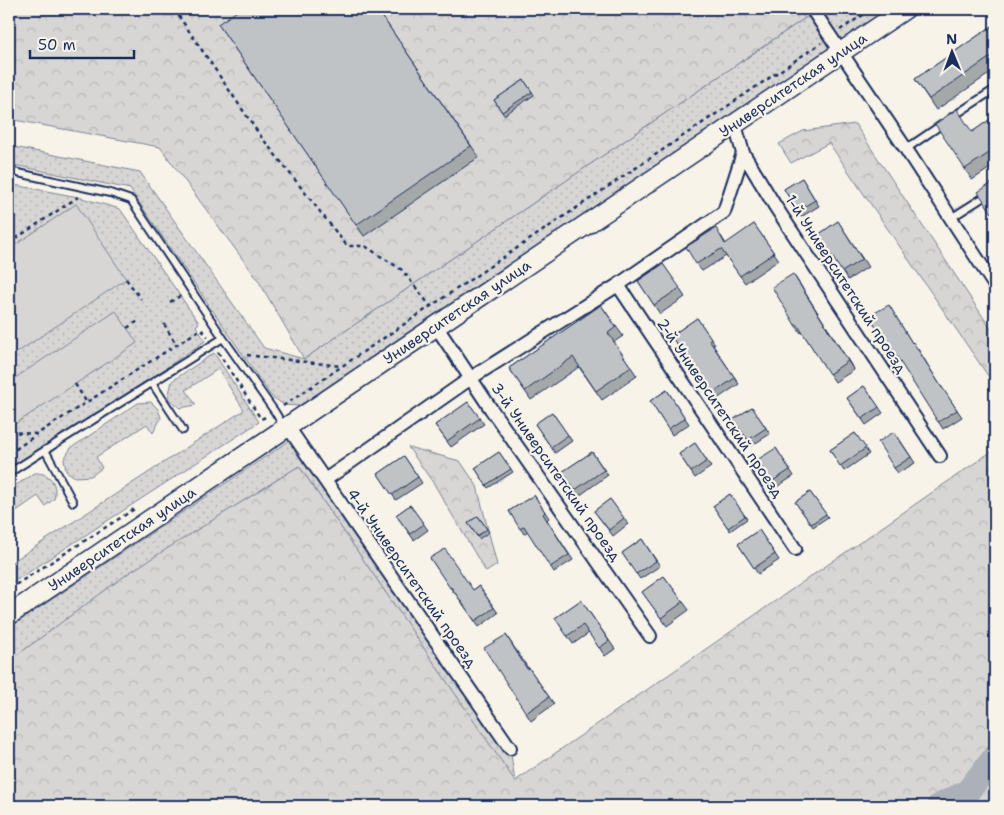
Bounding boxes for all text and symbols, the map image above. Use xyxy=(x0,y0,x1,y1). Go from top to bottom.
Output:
scale bar xyxy=(30,28,134,60)
street label: Университетская улица xyxy=(715,28,871,142)
north arrow xyxy=(926,28,976,78)
text: N xyxy=(946,30,957,48)
text: 50 m xyxy=(38,35,76,55)
street label: 1-й Университетский проезд xyxy=(781,191,912,377)
street label: Университетская улица xyxy=(379,255,535,369)
street label: 2-й Университетский проезд xyxy=(652,314,788,502)
street label: 3-й Университетский проезд xyxy=(487,379,626,566)
street label: Университетская улица xyxy=(44,482,200,596)
street label: 4-й Университетский проезд xyxy=(343,485,482,672)

